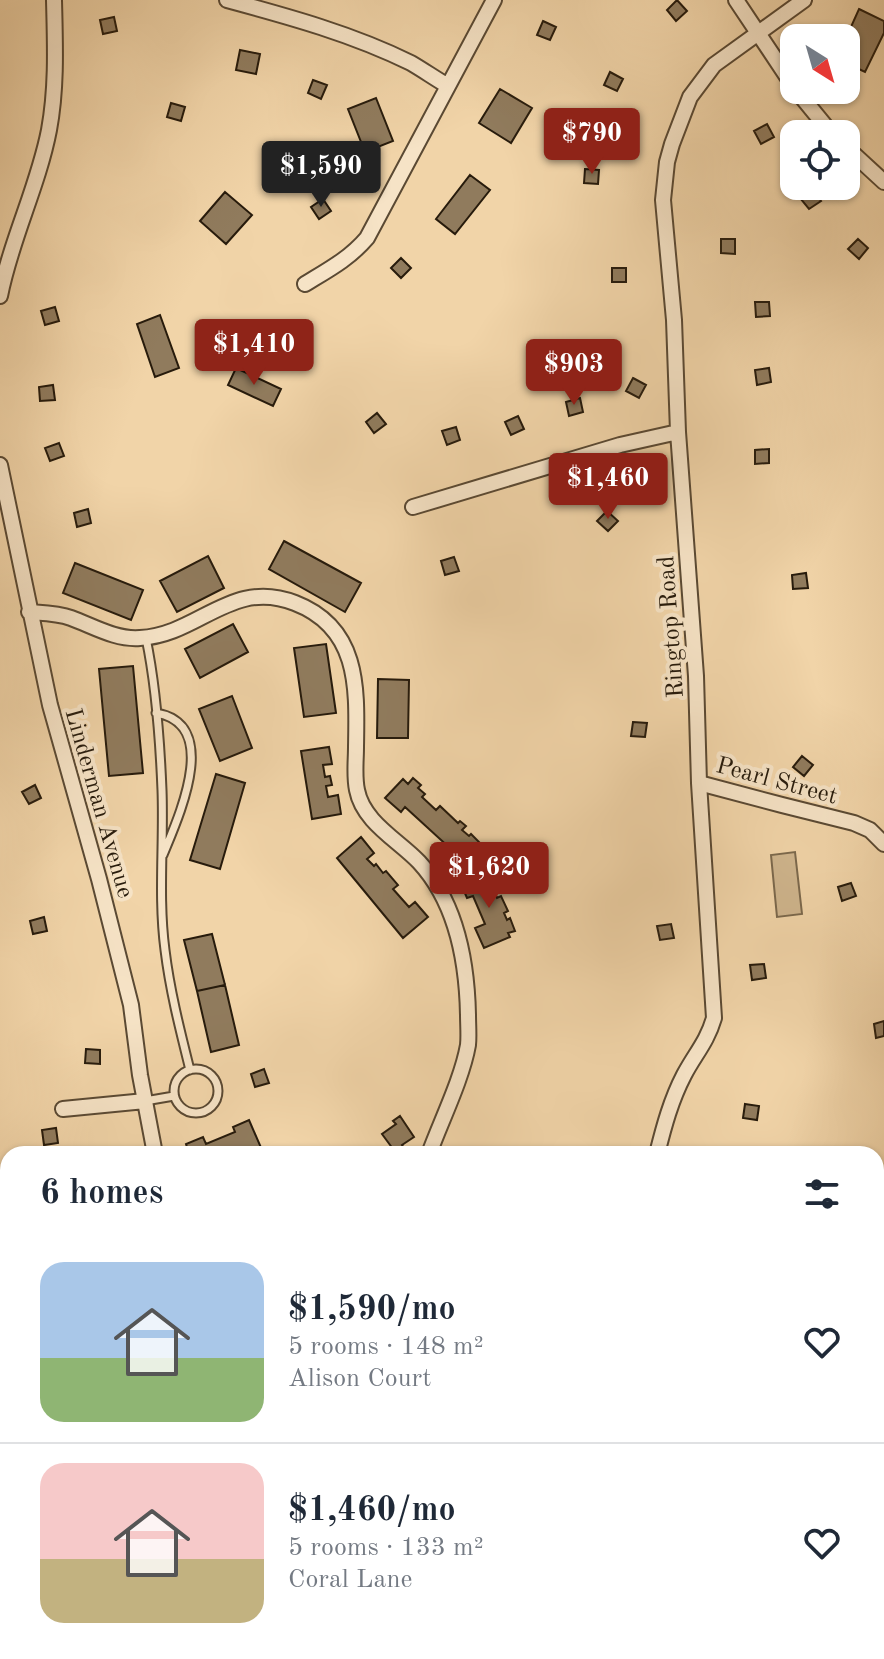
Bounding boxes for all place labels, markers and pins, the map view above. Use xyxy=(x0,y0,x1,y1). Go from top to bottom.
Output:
pin: $790 xyxy=(545,108,639,176)
pin: $1,590 xyxy=(256,141,386,209)
pin: $1,410 xyxy=(189,319,319,387)
pin: $903 xyxy=(527,339,621,407)
pin: $1,460 xyxy=(543,453,673,521)
pin: $1,620 xyxy=(424,842,554,910)

